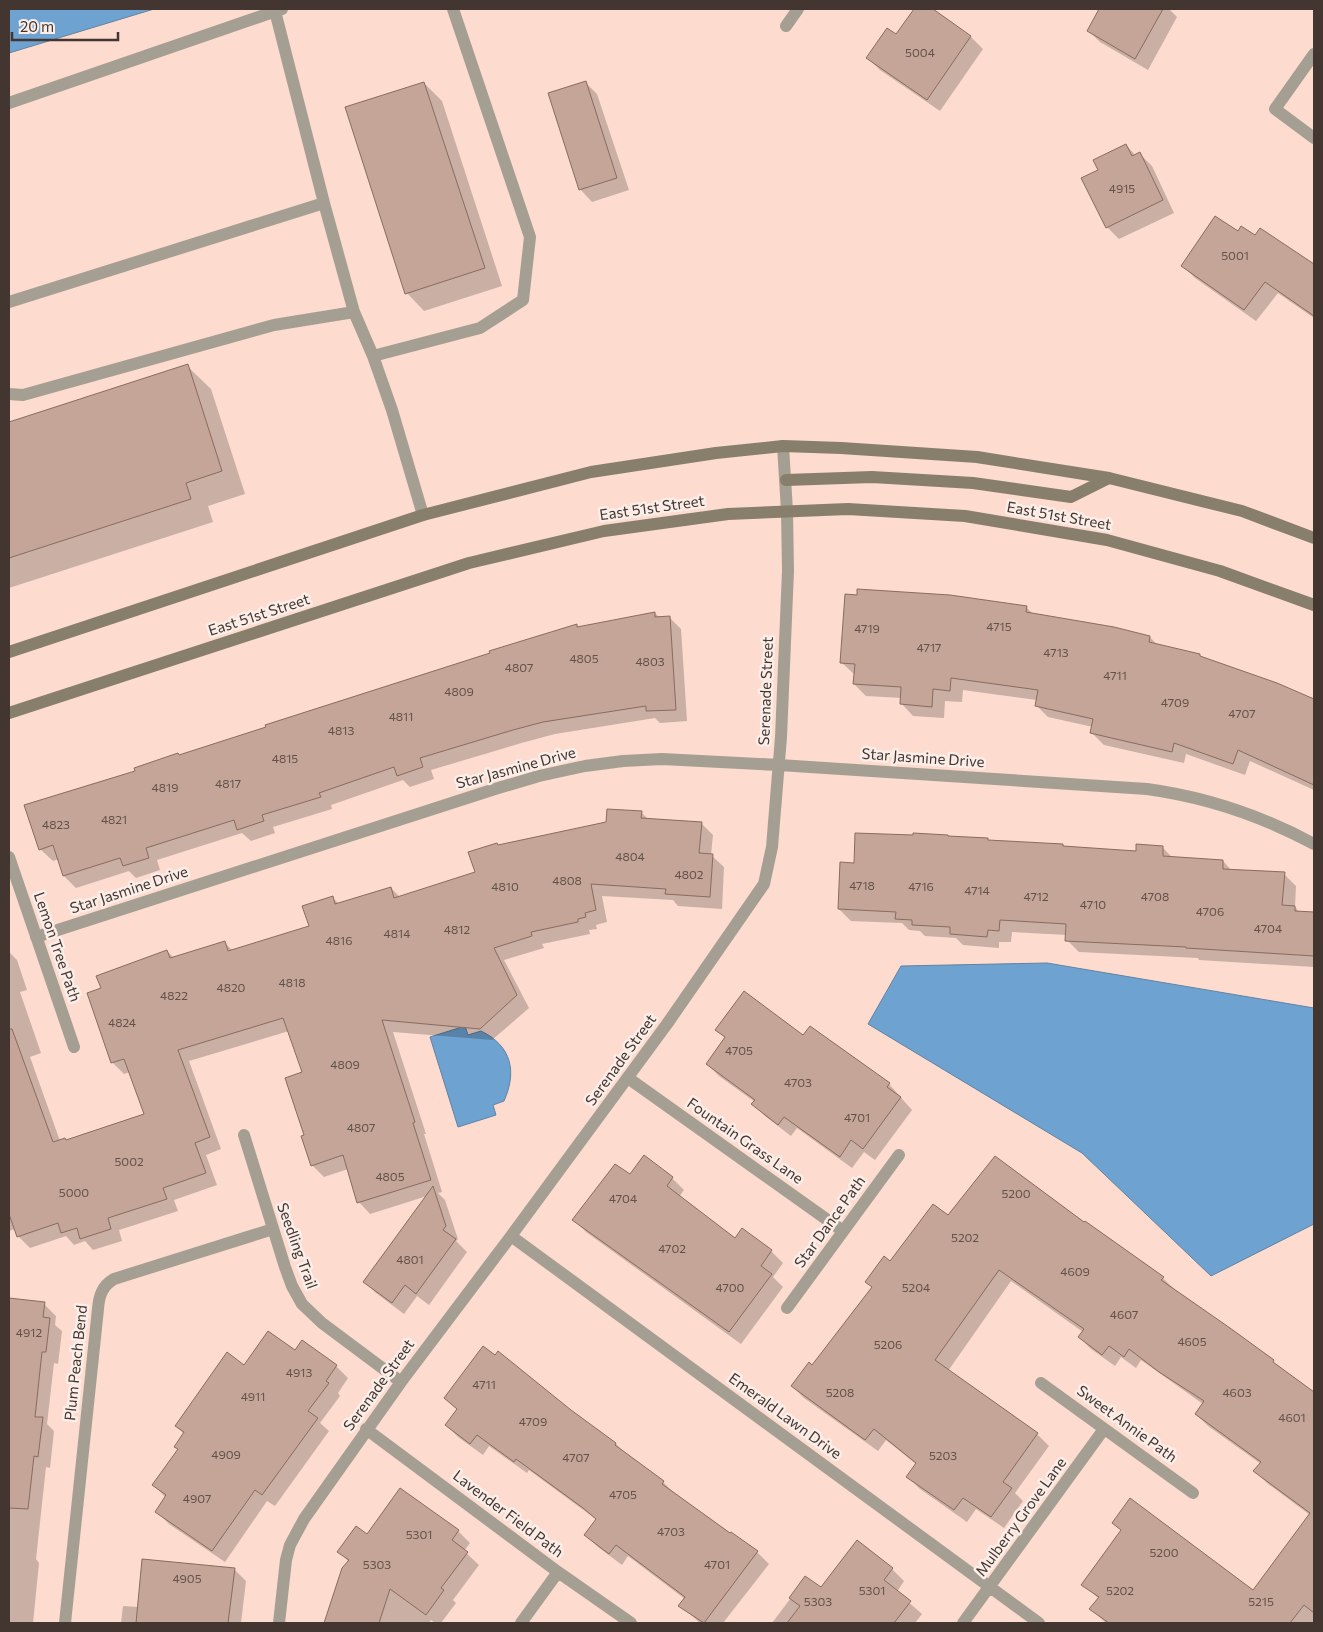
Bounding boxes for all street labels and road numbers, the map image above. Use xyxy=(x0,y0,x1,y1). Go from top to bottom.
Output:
street label: East 51st Street xyxy=(598,491,705,523)
street label: East 51st Street xyxy=(1006,497,1113,533)
street label: East 51st Street xyxy=(206,589,312,639)
street label: Serenade Street xyxy=(754,636,776,746)
street label: Star Jasmine Drive xyxy=(454,742,578,792)
street label: Star Jasmine Drive xyxy=(861,744,985,770)
street label: Star Jasmine Drive xyxy=(67,861,190,917)
street label: Lemon Tree Path xyxy=(31,889,85,1004)
street label: Serenade Street xyxy=(581,1010,659,1109)
street label: Fountain Grass Lane xyxy=(684,1093,807,1187)
street label: Star Dance Path xyxy=(790,1172,869,1271)
street label: Seedling Trail xyxy=(274,1200,322,1291)
street label: Plum Peach Bend xyxy=(60,1304,90,1422)
street label: Serenade Street xyxy=(339,1335,417,1434)
street label: Emerald Lawn Drive xyxy=(726,1368,846,1462)
street label: Sweet Annie Path xyxy=(1074,1381,1181,1465)
street label: Mulberry Grove Lane xyxy=(971,1453,1069,1579)
street label: Lavender Field Path xyxy=(450,1466,567,1561)

